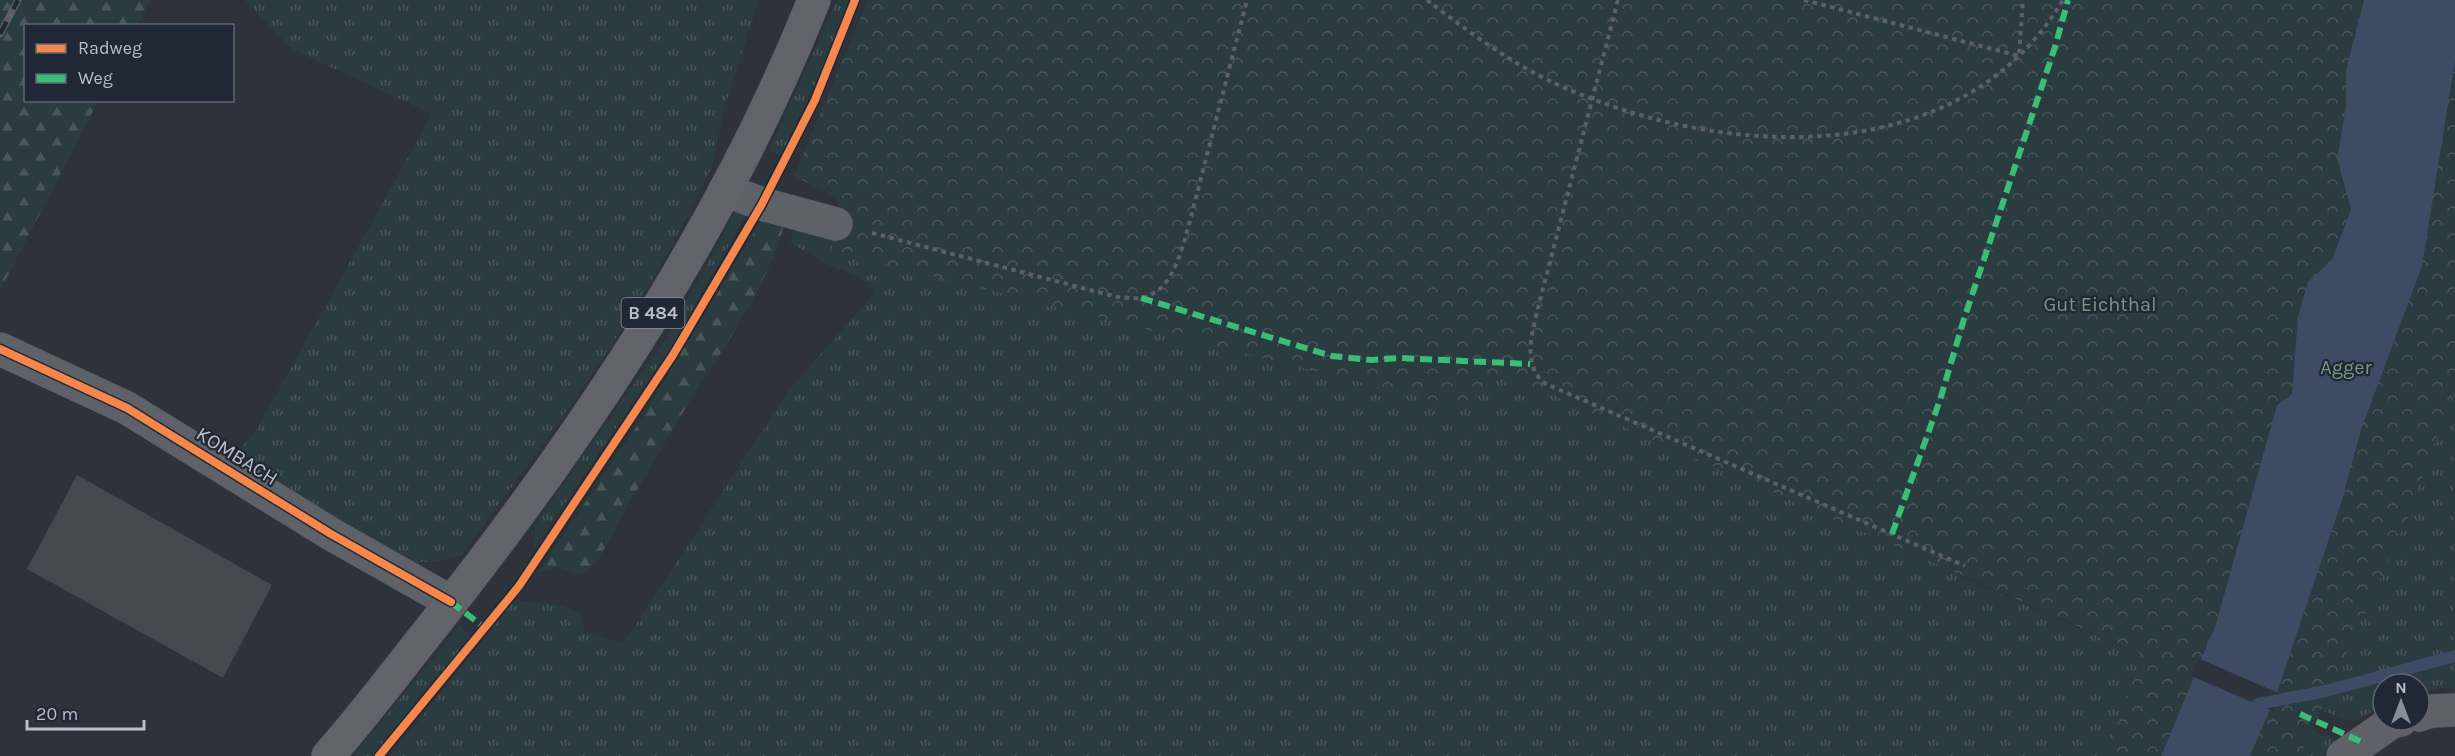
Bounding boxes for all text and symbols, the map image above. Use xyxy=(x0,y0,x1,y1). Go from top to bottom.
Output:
legend xyxy=(24,24,234,102)
text: Radweg xyxy=(78,37,142,59)
text: Weg xyxy=(78,67,113,89)
park label: Gut Eichthal xyxy=(2043,293,2157,316)
road number: B 484 xyxy=(622,298,684,328)
park label: Agger xyxy=(2320,356,2373,379)
street label: KOMBACH xyxy=(192,422,282,490)
north arrow xyxy=(2371,672,2431,732)
text: N xyxy=(2395,678,2407,697)
scale bar xyxy=(27,693,144,731)
text: 20 m xyxy=(36,703,78,725)

